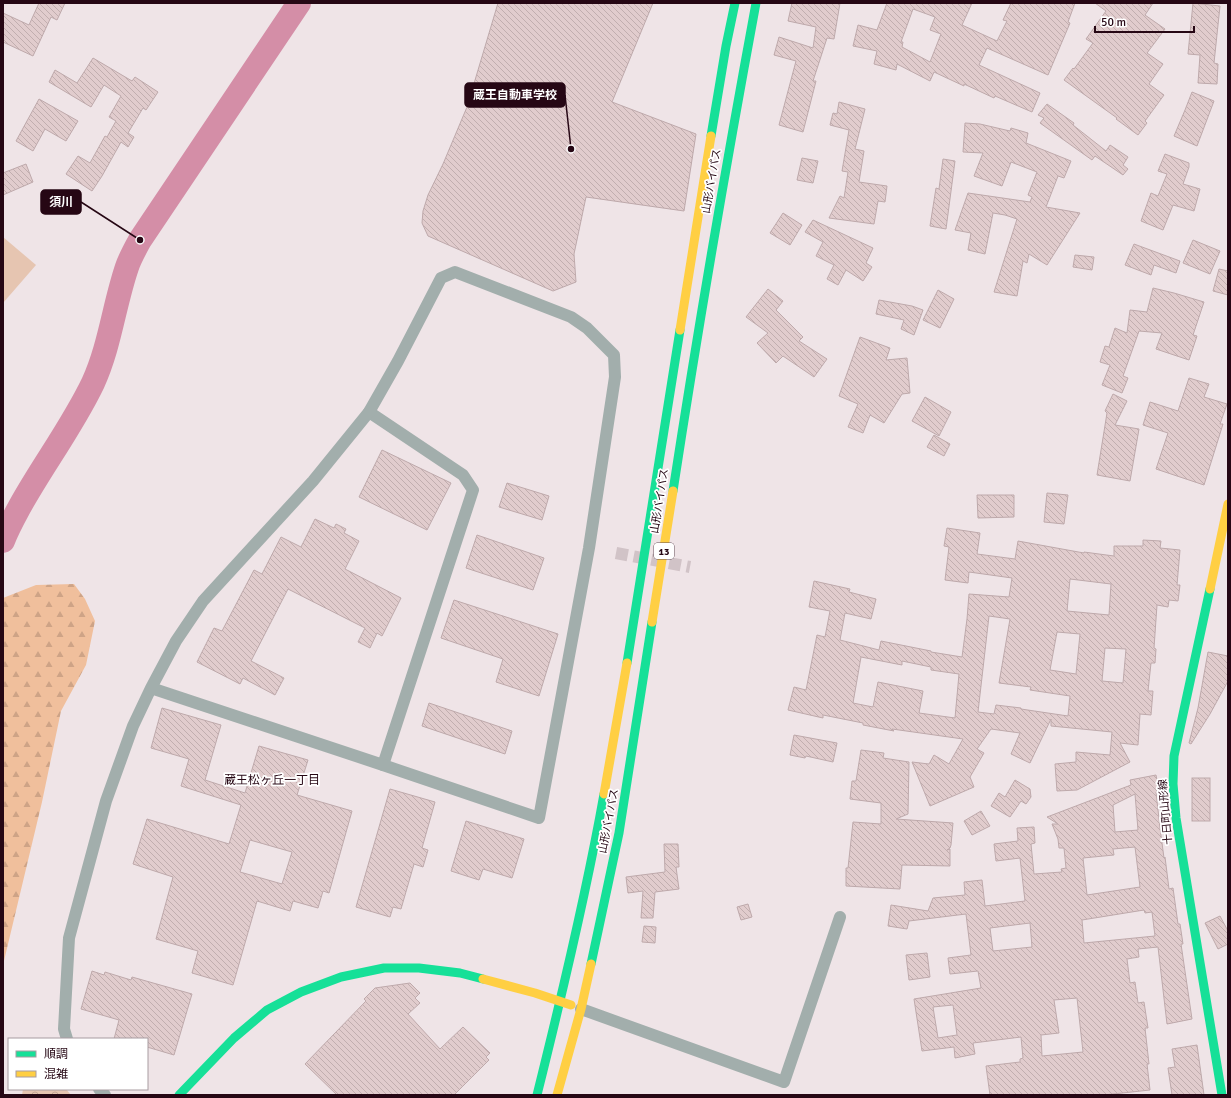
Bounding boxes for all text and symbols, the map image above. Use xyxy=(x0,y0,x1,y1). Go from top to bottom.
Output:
scale bar xyxy=(1095,8,1194,34)
text: 50 m xyxy=(1101,15,1126,30)
callout: 蔵王自動車学校 xyxy=(465,83,565,107)
text: 蔵王自動車学校 xyxy=(473,88,557,103)
street label: 山形バイパス xyxy=(699,148,724,215)
callout: 須川 xyxy=(41,190,81,214)
text: 須川 xyxy=(49,195,73,210)
street label: 山形バイパス xyxy=(648,468,671,535)
road number: 13 xyxy=(654,543,674,559)
district label: 蔵王松ヶ丘一丁目 xyxy=(224,773,320,788)
street label: 十日町山形線 xyxy=(1156,779,1175,845)
street label: 山形バイパス xyxy=(596,788,621,855)
legend xyxy=(8,1038,148,1090)
text: 順調 xyxy=(44,1047,68,1062)
text: 混雑 xyxy=(44,1067,68,1082)

